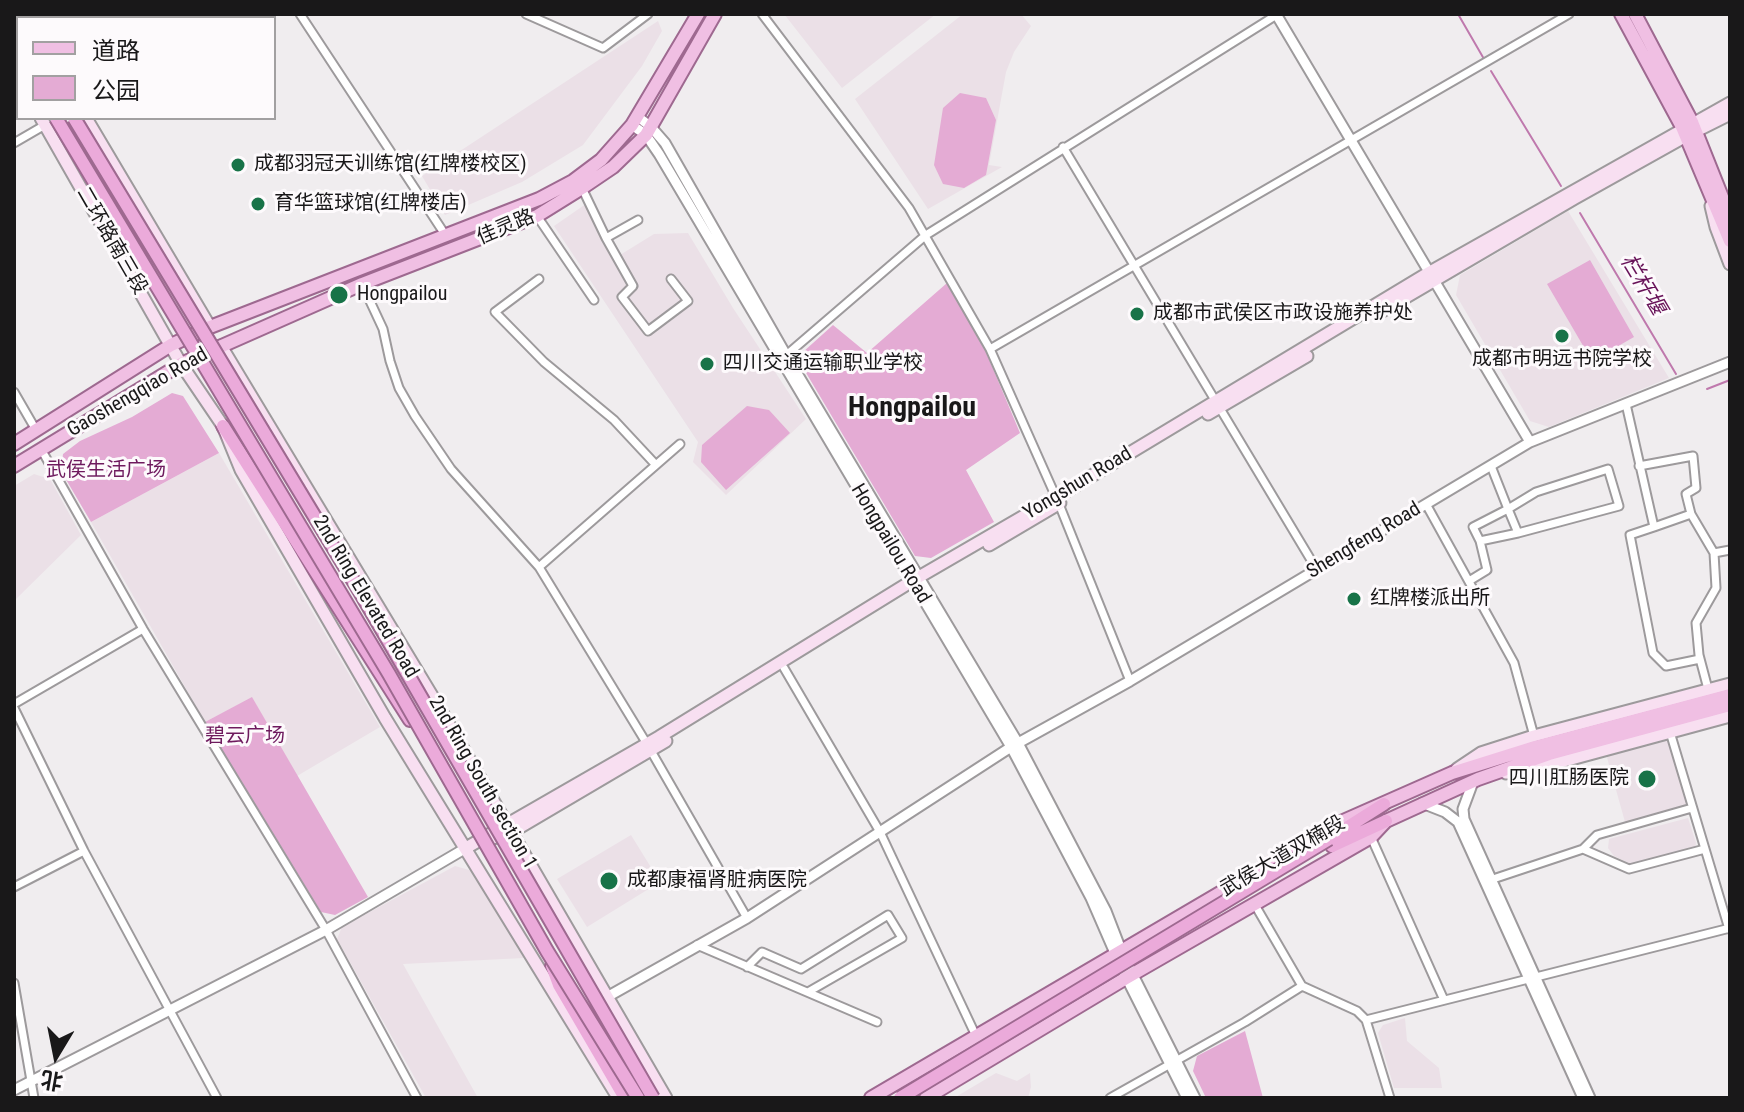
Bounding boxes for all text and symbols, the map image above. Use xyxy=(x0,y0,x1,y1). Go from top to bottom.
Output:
legend xyxy=(16,16,276,120)
text: 道路 xyxy=(92,37,140,65)
text: 公园 xyxy=(92,77,140,105)
place label: 成都羽冠天训练馆(红牌楼校区) xyxy=(254,153,527,177)
marker: 成都羽冠天训练馆(红牌楼校区) xyxy=(229,156,247,174)
street label: 二环路南三段 xyxy=(71,183,151,299)
place label: 育华篮球馆(红牌楼店) xyxy=(274,192,467,216)
marker: 育华篮球馆(红牌楼店) xyxy=(249,195,267,213)
street label: 佳灵路 xyxy=(474,205,538,251)
water label: 栏杆堰 xyxy=(1614,250,1670,320)
place label: Hongpailou xyxy=(357,283,447,307)
marker: Hongpailou xyxy=(328,284,350,306)
place label: 成都市武侯区市政设施养护处 xyxy=(1153,302,1413,326)
marker: 成都市武侯区市政设施养护处 xyxy=(1128,305,1146,323)
marker: 成都市明远书院学校 xyxy=(1553,327,1571,345)
street label: Gaoshengqiao Road xyxy=(64,343,212,443)
place label: 成都市明远书院学校 xyxy=(1472,348,1652,372)
place label: 四川交通运输职业学校 xyxy=(723,352,923,376)
marker: 四川交通运输职业学校 xyxy=(698,355,716,373)
district label: Hongpailou xyxy=(848,392,976,426)
street label: Yongshun Road xyxy=(1019,442,1137,526)
park label: 武侯生活广场 xyxy=(46,459,166,483)
street label: Hongpailou Road xyxy=(845,480,935,608)
street label: Shengfeng Road xyxy=(1303,498,1425,584)
street label: 2nd Ring Elevated Road xyxy=(307,511,423,683)
place label: 红牌楼派出所 xyxy=(1370,587,1490,611)
marker: 红牌楼派出所 xyxy=(1345,590,1363,608)
street label: 2nd Ring South section 1 xyxy=(423,692,541,874)
park label: 碧云广场 xyxy=(205,725,285,749)
place label: 四川肛肠医院 xyxy=(1509,767,1629,791)
marker: 四川肛肠医院 xyxy=(1636,768,1658,790)
street label: 武侯大道双楠段 xyxy=(1216,812,1350,902)
place label: 成都康福肾脏病医院 xyxy=(627,869,807,893)
marker: 成都康福肾脏病医院 xyxy=(598,870,620,892)
north arrow xyxy=(16,1016,96,1096)
text: 北 xyxy=(39,1066,65,1094)

